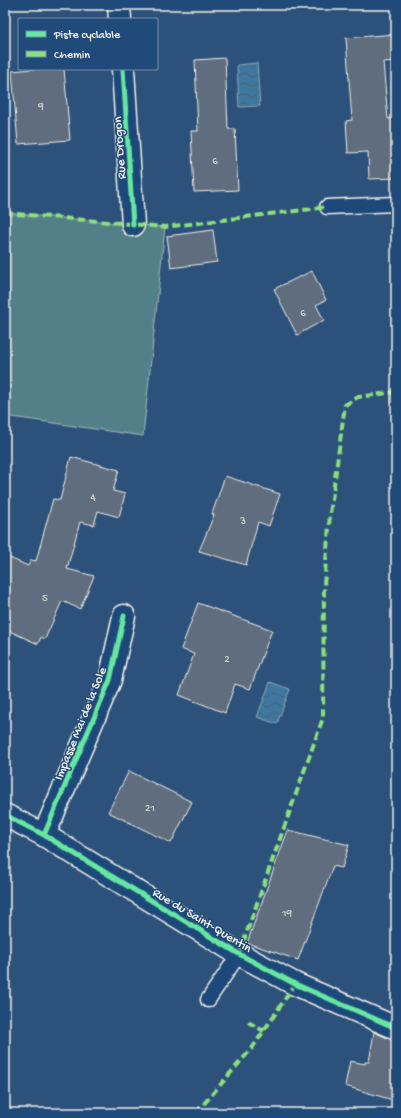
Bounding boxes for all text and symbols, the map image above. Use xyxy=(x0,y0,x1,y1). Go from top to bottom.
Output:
legend xyxy=(18,18,158,70)
text: Piste cyclable xyxy=(53,29,121,43)
text: Chemin xyxy=(54,49,90,63)
house number: 9 xyxy=(37,101,44,113)
street label: Rue Drogon xyxy=(111,115,130,180)
house number: 6 xyxy=(212,156,218,168)
house number: 6 xyxy=(300,308,306,320)
house number: 4 xyxy=(90,492,96,504)
house number: 3 xyxy=(239,516,246,528)
house number: 5 xyxy=(42,593,48,605)
house number: 2 xyxy=(224,654,230,666)
street label: Impasse Mai de la Sole xyxy=(52,665,111,783)
house number: 21 xyxy=(145,803,155,815)
street label: Rue du Saint-Quentin xyxy=(149,886,255,957)
house number: 19 xyxy=(281,908,292,920)

